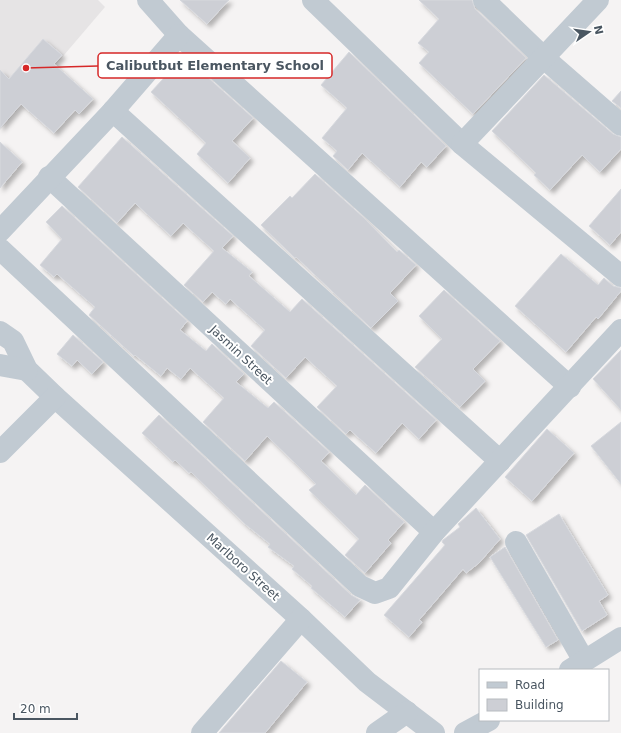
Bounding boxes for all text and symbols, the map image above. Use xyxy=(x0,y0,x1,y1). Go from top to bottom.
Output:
north arrow xyxy=(569,12,609,52)
text: N xyxy=(591,24,606,36)
callout: Calibutbut Elementary School xyxy=(98,53,332,78)
text: Calibutbut Elementary School xyxy=(106,58,324,73)
street label: Jasmin Street xyxy=(206,322,275,388)
street label: Marlboro Street xyxy=(204,531,283,604)
legend xyxy=(479,669,609,721)
text: Road xyxy=(515,678,545,692)
scale bar xyxy=(14,695,77,721)
text: Building xyxy=(515,698,564,712)
text: 20 m xyxy=(20,702,51,716)

